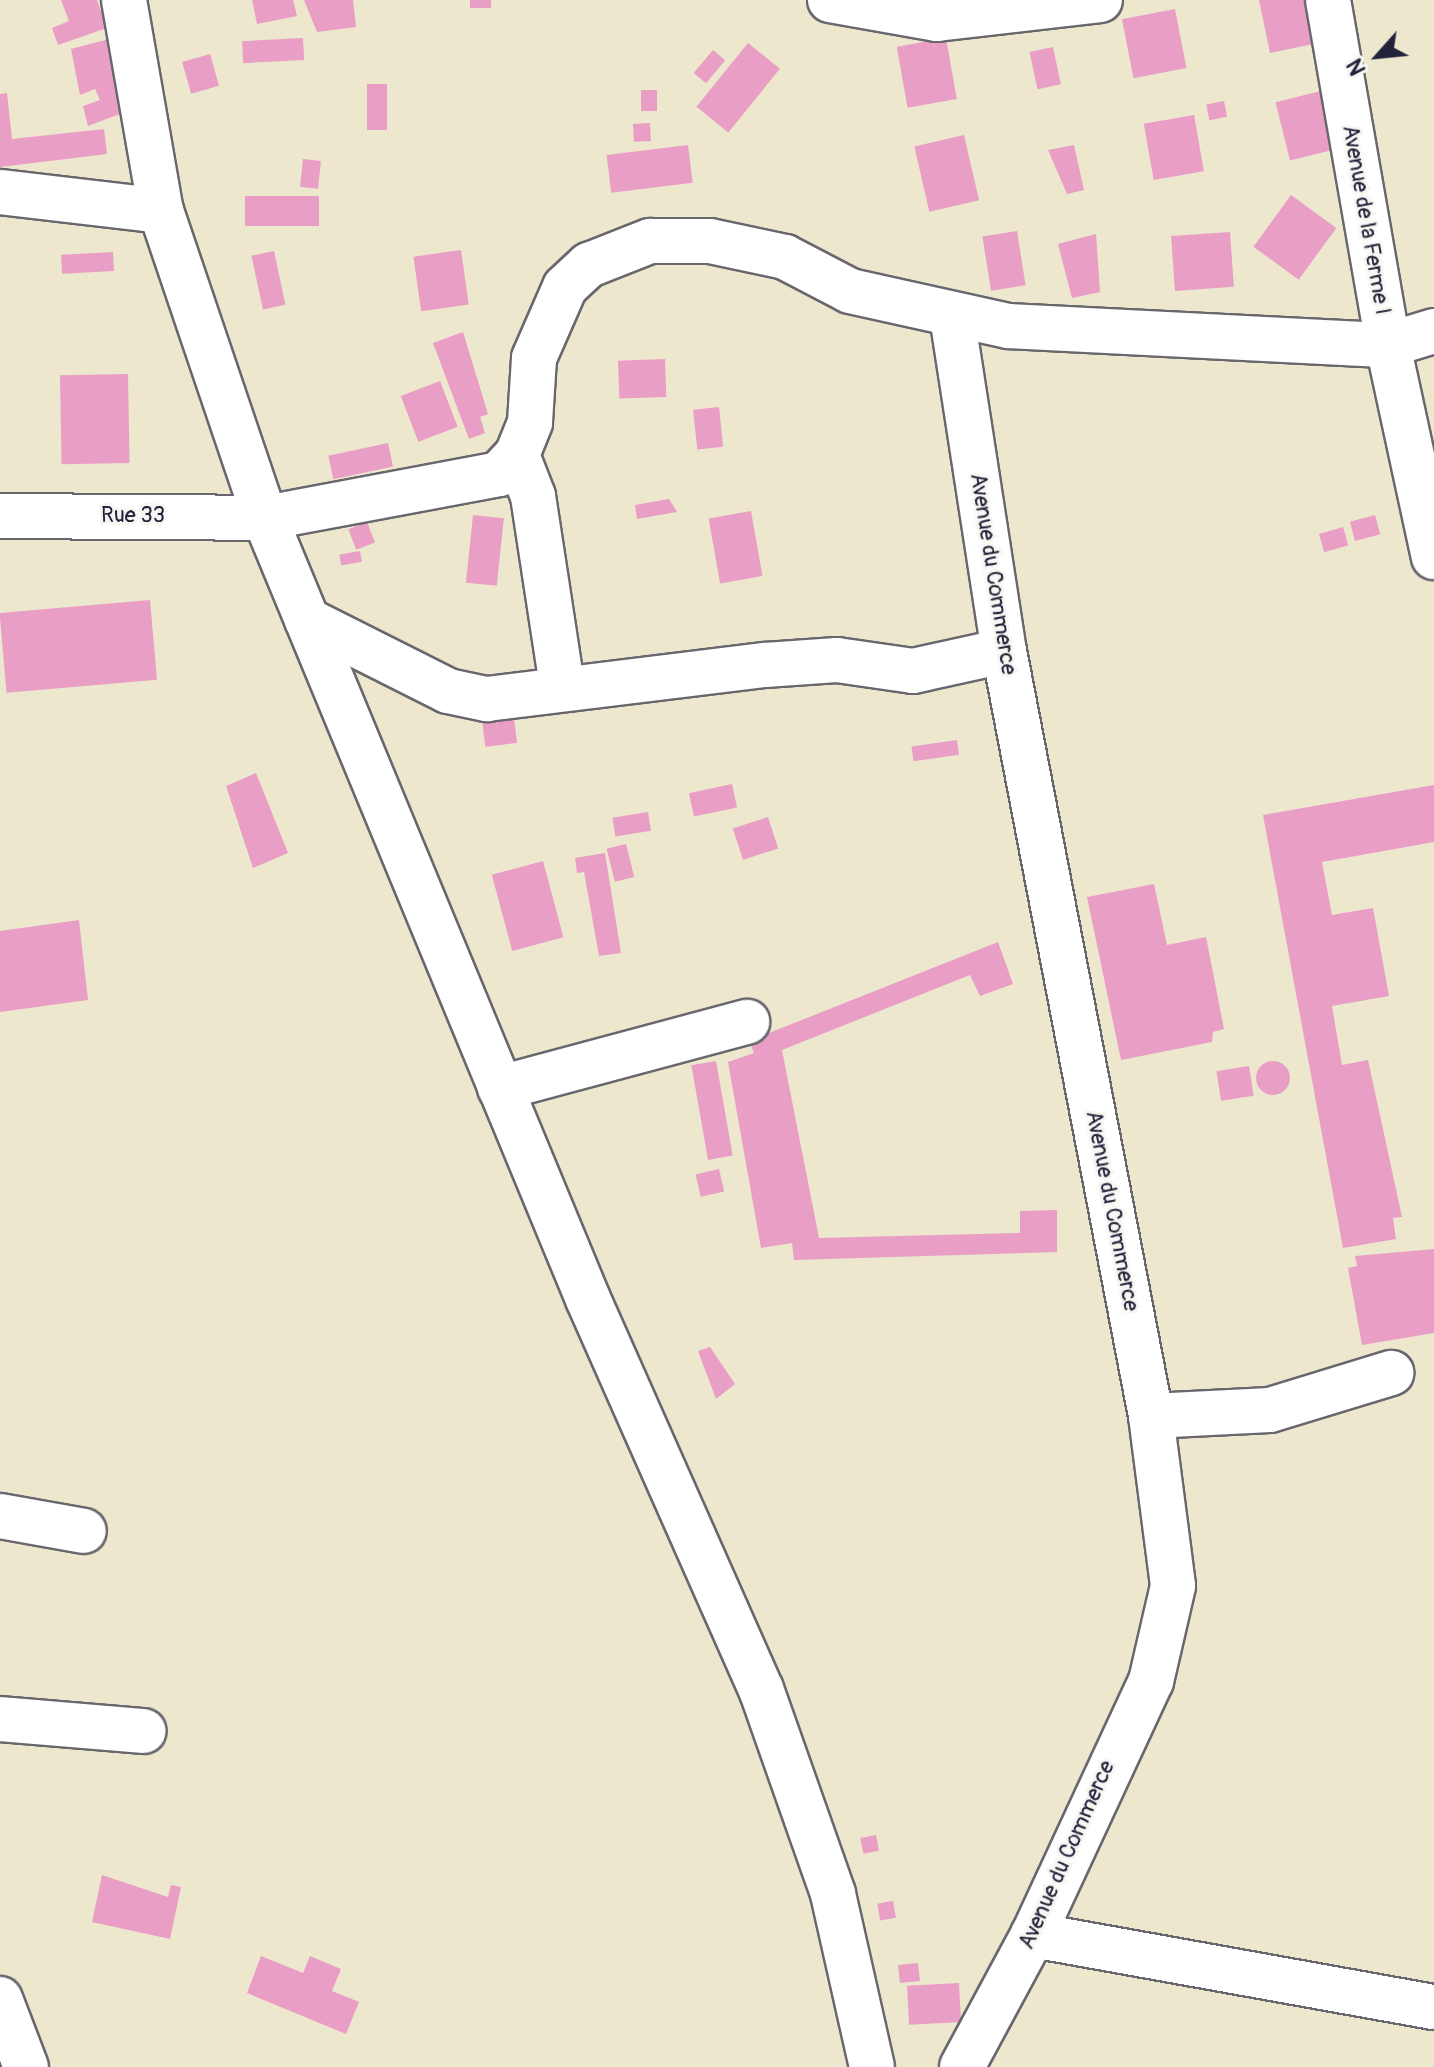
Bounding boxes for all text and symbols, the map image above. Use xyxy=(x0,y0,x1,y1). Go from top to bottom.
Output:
north arrow xyxy=(1338,16,1418,96)
text: N xyxy=(1341,54,1372,80)
street label: Avenue de la Ferme I xyxy=(1336,123,1396,317)
street label: Avenue du Commerce xyxy=(964,471,1022,677)
street label: Rue 33 xyxy=(101,503,165,529)
street label: Avenue du Commerce xyxy=(1080,1109,1144,1313)
street label: Avenue du Commerce xyxy=(1014,1757,1120,1953)

